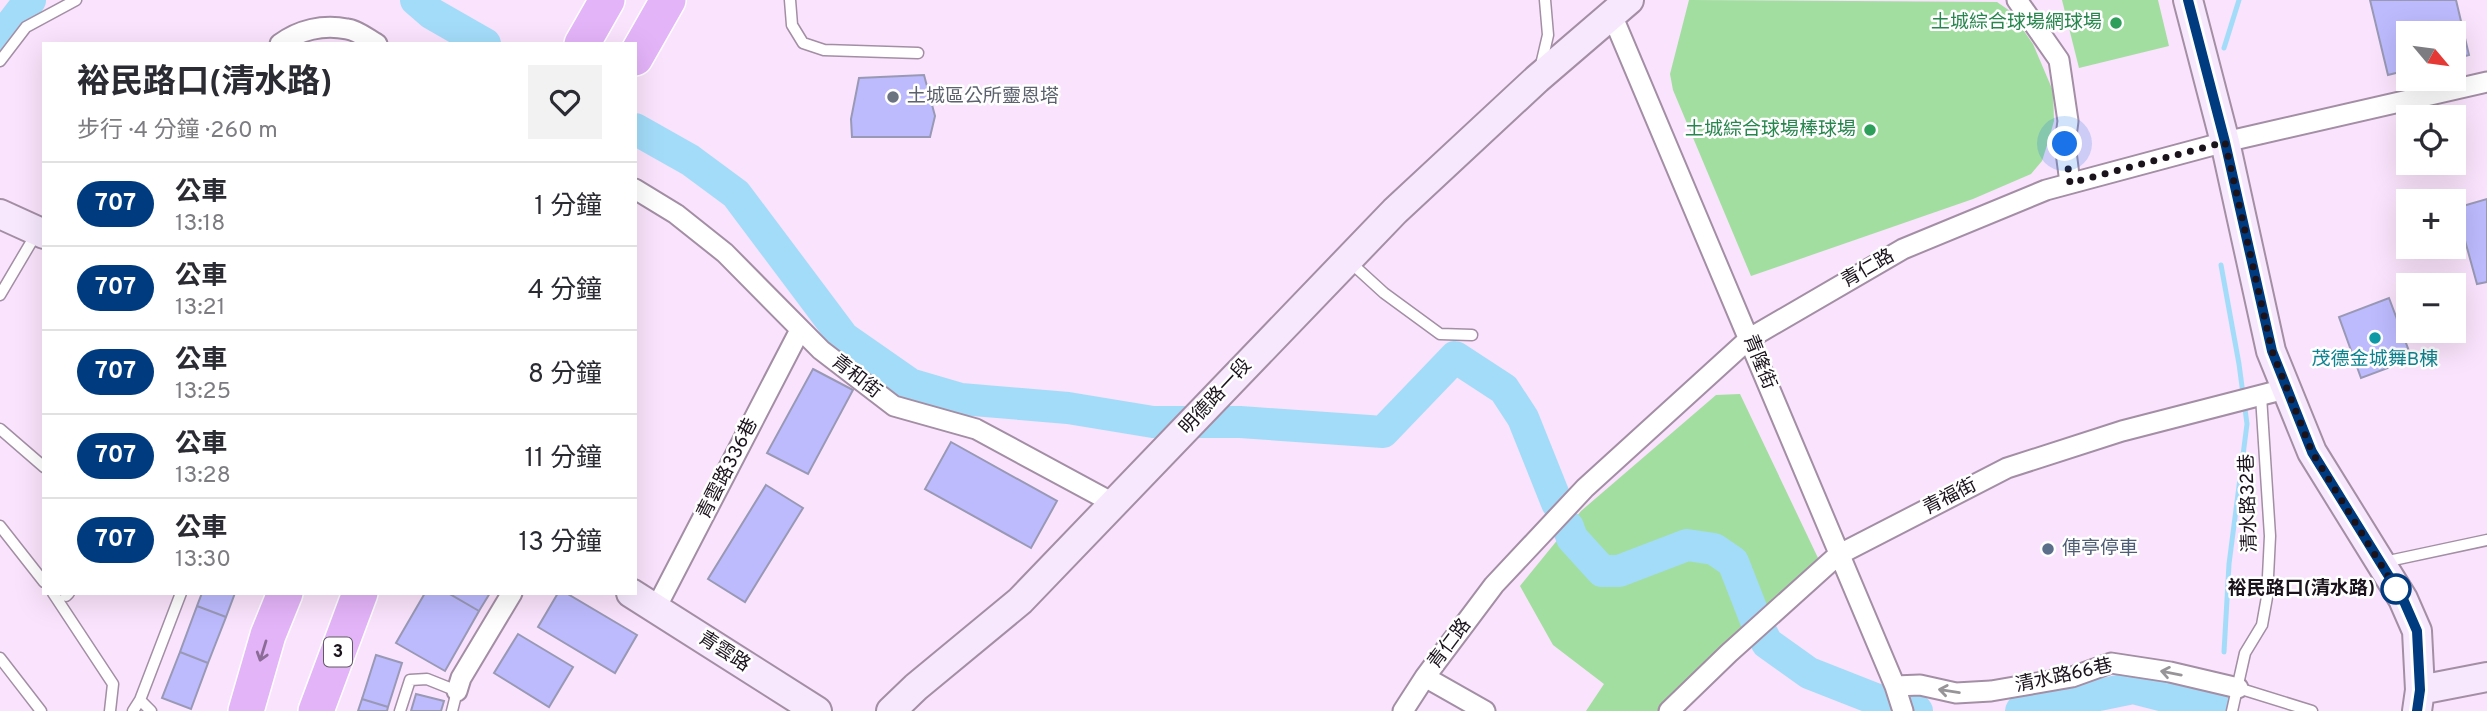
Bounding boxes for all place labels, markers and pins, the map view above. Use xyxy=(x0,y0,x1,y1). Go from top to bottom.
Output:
place label: 土城綜合球場網球場 xyxy=(1931,11,2102,35)
marker: 土城綜合球場網球場 xyxy=(2108,15,2124,31)
place label: 土城區公所靈恩塔 xyxy=(907,85,1059,109)
marker: 土城區公所靈恩塔 xyxy=(885,89,901,105)
place label: 土城綜合球場棒球場 xyxy=(1685,118,1856,142)
marker: 土城綜合球場棒球場 xyxy=(1862,122,1878,138)
marker: 茂德金城舞B棟 xyxy=(2367,330,2383,346)
place label: 茂德金城舞B棟 xyxy=(2312,348,2438,372)
place label: 俥亭停車 xyxy=(2062,537,2138,561)
marker: 俥亭停車 xyxy=(2040,541,2056,557)
marker: 裕民路口(清水路) xyxy=(2381,574,2411,604)
place label: 裕民路口(清水路) xyxy=(2228,577,2375,601)

